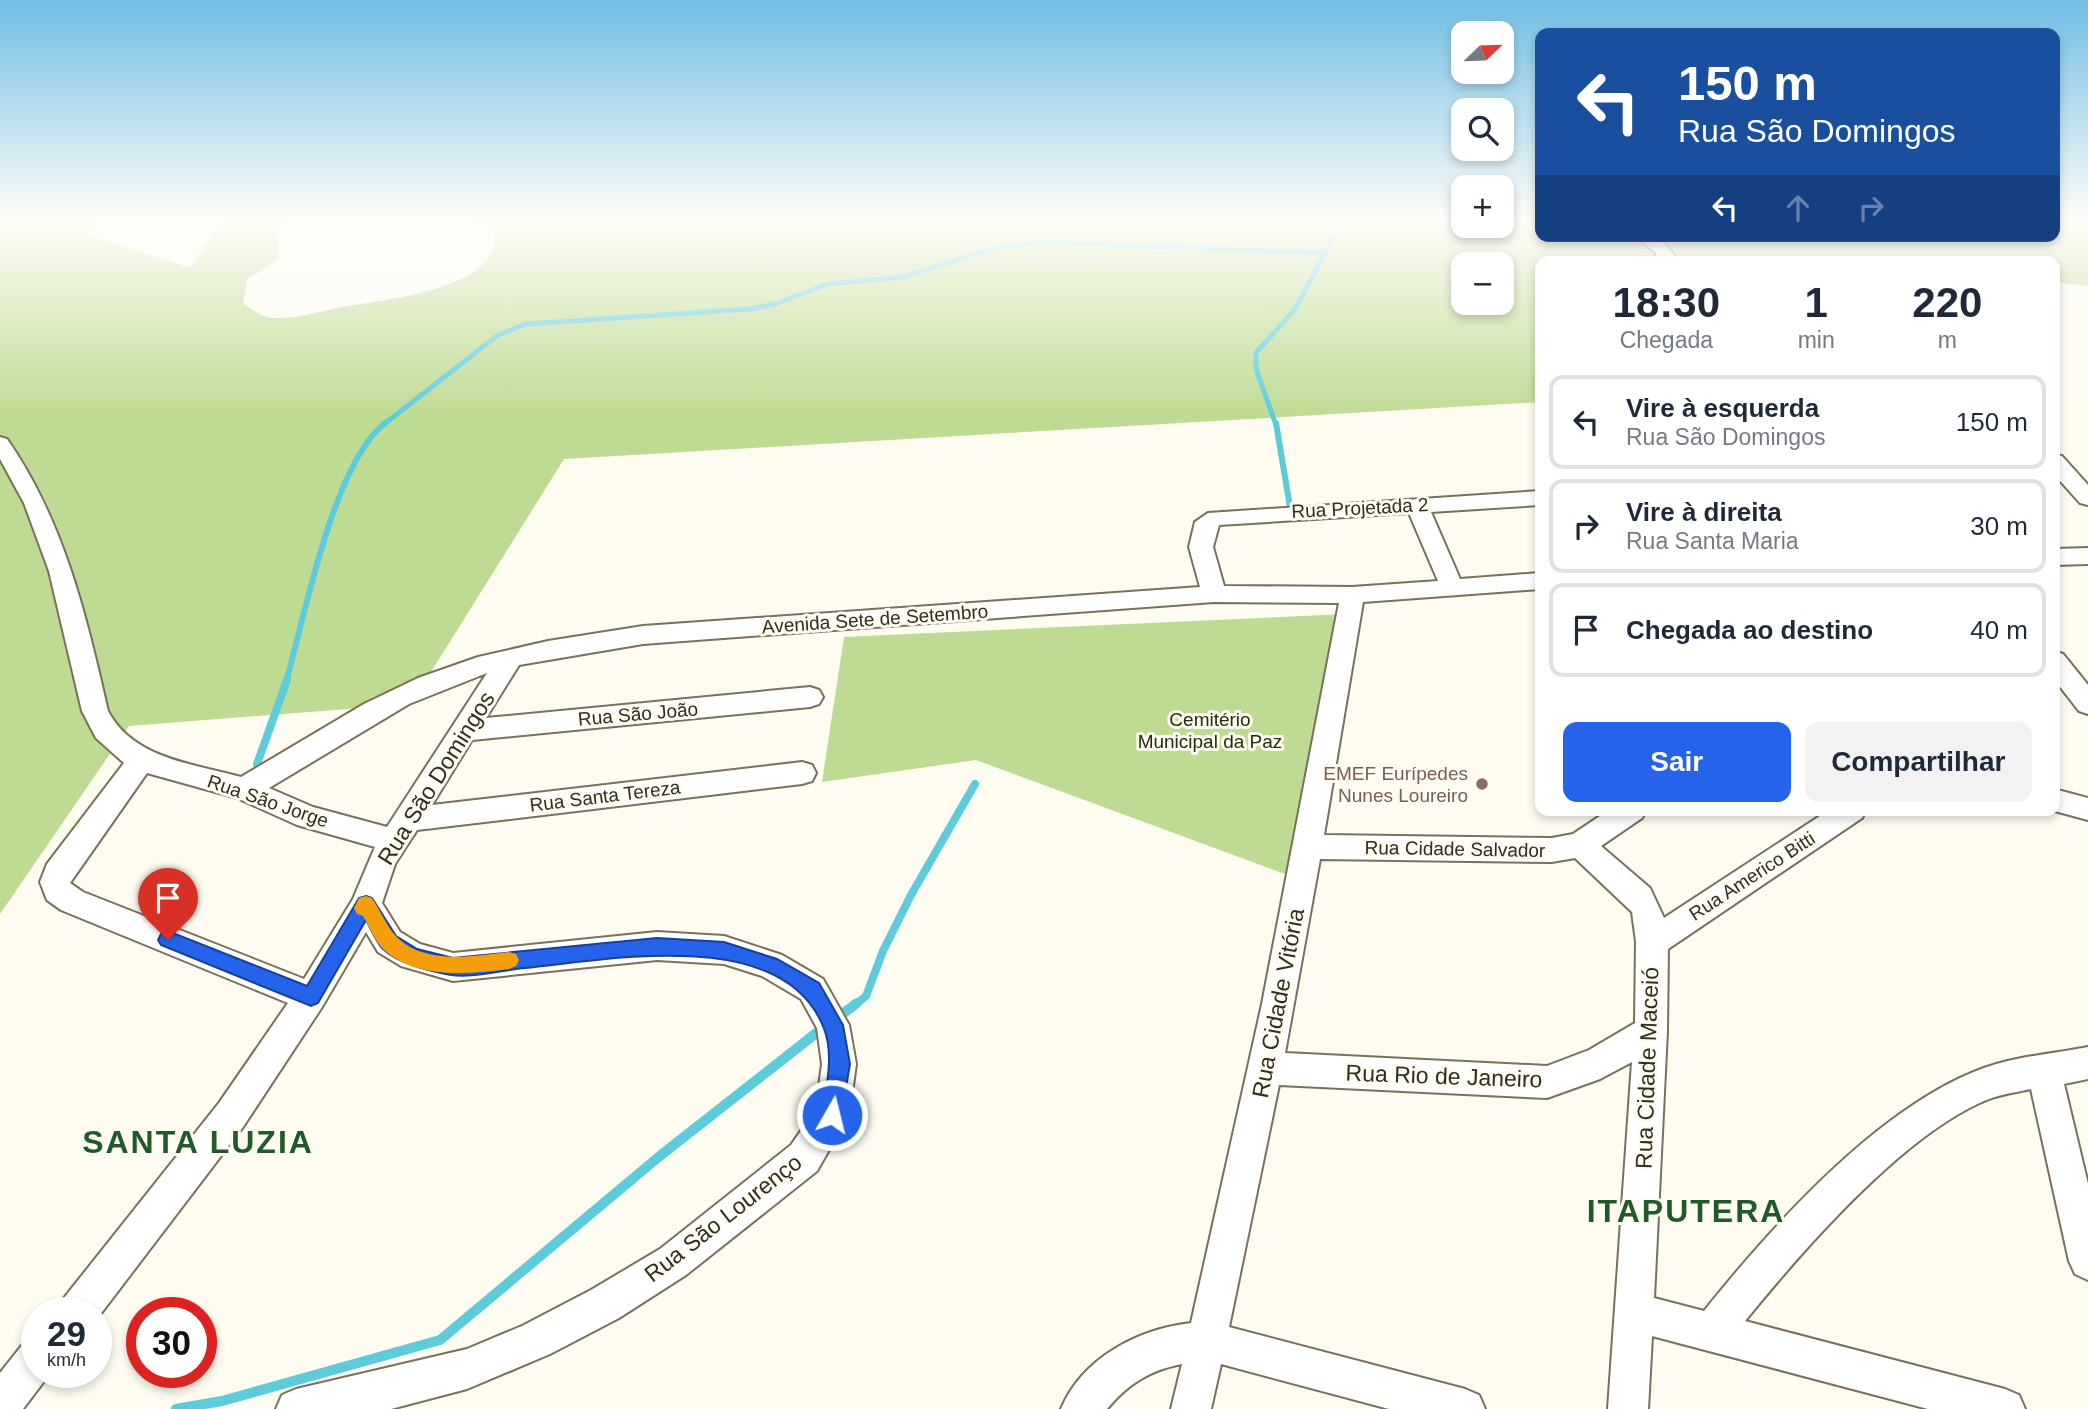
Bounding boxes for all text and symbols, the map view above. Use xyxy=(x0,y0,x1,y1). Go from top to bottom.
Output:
north arrow xyxy=(1451,21,1514,84)
map controls xyxy=(1451,21,1514,315)
icon: left xyxy=(1563,56,1654,147)
text: 150 m xyxy=(1678,56,1817,110)
button: search xyxy=(1451,98,1514,161)
text: Rua São Domingos xyxy=(1678,113,1955,149)
button: + xyxy=(1451,175,1514,238)
icon: left xyxy=(1706,189,1744,227)
icon: ahead xyxy=(1779,189,1817,227)
icon: right xyxy=(1852,189,1890,227)
button: − xyxy=(1451,252,1514,315)
text: 18:30 xyxy=(1613,279,1720,326)
text: 1 xyxy=(1804,279,1828,326)
text: 220 xyxy=(1912,279,1982,326)
text: Chegada xyxy=(1620,327,1713,353)
text: min xyxy=(1798,327,1835,353)
text: m xyxy=(1938,327,1957,353)
text: Vire à esquerda xyxy=(1626,393,1819,423)
icon: left xyxy=(1567,403,1605,441)
text: 150 m xyxy=(1956,407,2028,437)
text: Rua São Domingos xyxy=(1626,424,1825,450)
street label: Rua Projetada 2 xyxy=(1291,494,1429,522)
text: Vire à direita xyxy=(1626,497,1782,527)
icon: right xyxy=(1567,507,1605,545)
text: 30 m xyxy=(1970,511,2028,541)
text: Rua Santa Maria xyxy=(1626,528,1799,554)
street label: Avenida Sete de Setembro xyxy=(761,601,989,637)
icon: arrive xyxy=(1567,611,1605,649)
text: Chegada ao destino xyxy=(1626,615,1873,645)
text: 40 m xyxy=(1970,615,2028,645)
street label: Rua São Domingos xyxy=(372,687,500,869)
street label: Rua São João xyxy=(577,698,699,730)
park label: Cemitério Municipal da Paz xyxy=(1138,709,1282,752)
button: Sair xyxy=(1563,722,1791,802)
button: Compartilhar xyxy=(1805,722,2032,802)
place label: EMEF Eurípedes Nunes Loureiro xyxy=(1323,763,1468,806)
street label: Rua São Jorge xyxy=(205,770,331,832)
street label: Rua Santa Tereza xyxy=(528,776,682,816)
marker: EMEF Eurípedes Nunes Loureiro xyxy=(1474,776,1490,792)
street label: Rua Americo Bitti xyxy=(1685,828,1819,924)
street label: Rua Cidade Salvador xyxy=(1365,837,1546,861)
pin xyxy=(138,868,198,940)
icon: arrive xyxy=(149,879,187,917)
street label: Rua Cidade Vitória xyxy=(1247,906,1309,1100)
street label: Rua Cidade Maceió xyxy=(1630,967,1664,1169)
street label: Rua Rio de Janeiro xyxy=(1345,1060,1543,1092)
position arrow xyxy=(795,1078,869,1152)
district label: SANTA LUZIA xyxy=(82,1124,314,1160)
street label: Rua São Lourenço xyxy=(639,1149,807,1287)
district label: ITAPUTERA xyxy=(1587,1193,1785,1229)
speed limit sign: 30 xyxy=(126,1297,217,1388)
text: 29 xyxy=(47,1314,86,1353)
text: km/h xyxy=(47,1350,86,1370)

